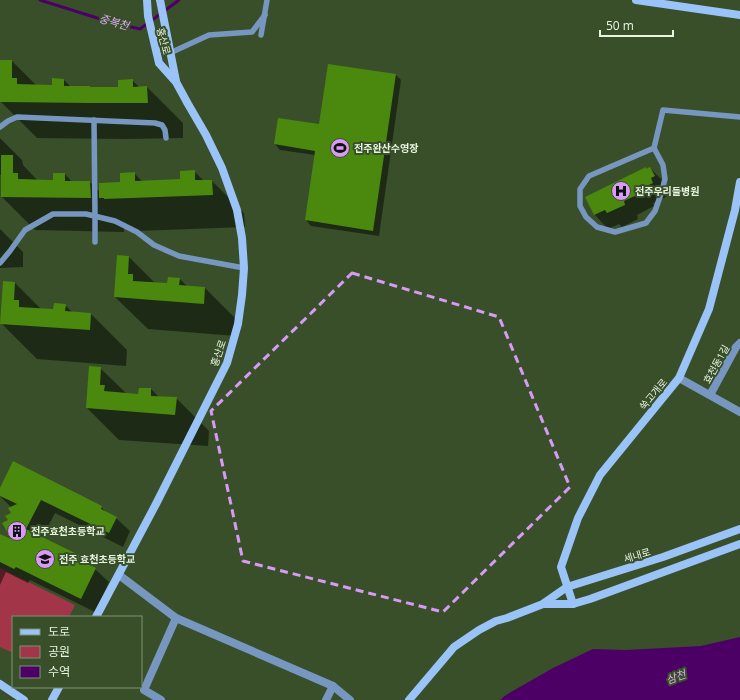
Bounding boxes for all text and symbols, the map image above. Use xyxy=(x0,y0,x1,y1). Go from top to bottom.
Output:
water label: 중복천 xyxy=(97,10,133,33)
scale bar xyxy=(600,12,673,38)
text: 50 m xyxy=(606,17,634,34)
street label: 홍산로 xyxy=(154,26,174,56)
sports icon: 전주완산수영장 xyxy=(329,137,351,159)
place label: 전주완산수영장 xyxy=(354,141,418,155)
hospital icon: 전주우리들병원 xyxy=(610,180,632,202)
place label: 전주우리들병원 xyxy=(635,184,699,198)
street label: 홍산로 xyxy=(207,338,229,368)
street label: 효천동1길 xyxy=(700,342,732,386)
street label: 쑥고개로 xyxy=(636,375,670,413)
building icon: 전주효천초등학교 xyxy=(6,520,28,542)
place label: 전주효천초등학교 xyxy=(31,524,105,538)
street label: 세내로 xyxy=(622,544,652,566)
school or university icon: 전주 효천초등학교 xyxy=(34,548,56,570)
place label: 전주 효천초등학교 xyxy=(59,552,135,566)
legend xyxy=(12,616,142,688)
text: 도로 xyxy=(48,623,70,640)
text: 공원 xyxy=(48,643,70,660)
text: 수역 xyxy=(48,663,70,680)
water label: 삼천 xyxy=(664,665,690,687)

